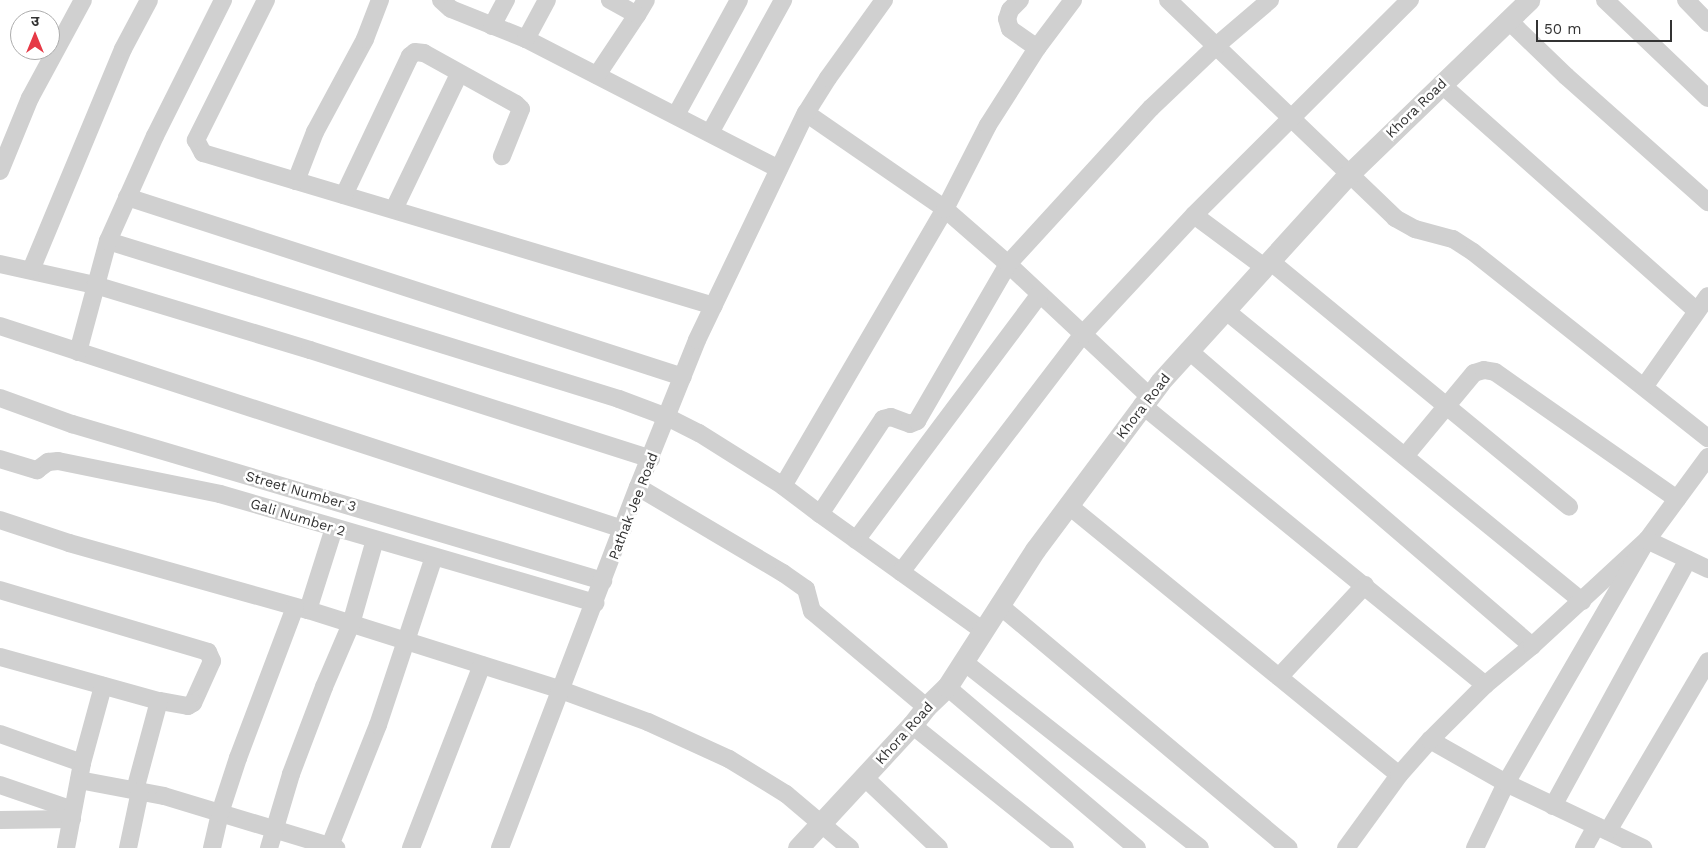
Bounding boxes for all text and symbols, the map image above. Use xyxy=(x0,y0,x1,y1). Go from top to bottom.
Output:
north arrow xyxy=(10,10,60,60)
scale bar xyxy=(1538,10,1674,42)
text: उ xyxy=(31,13,39,29)
text: 50 m xyxy=(1544,20,1581,38)
street label: Khora Road xyxy=(1382,75,1450,141)
street label: Khora Road xyxy=(1112,370,1174,442)
street label: Pathak Jee Road xyxy=(605,450,661,562)
street label: Street Number 3 xyxy=(244,467,358,515)
street label: Gali Number 2 xyxy=(248,495,348,539)
street label: Khora Road xyxy=(871,698,937,768)

